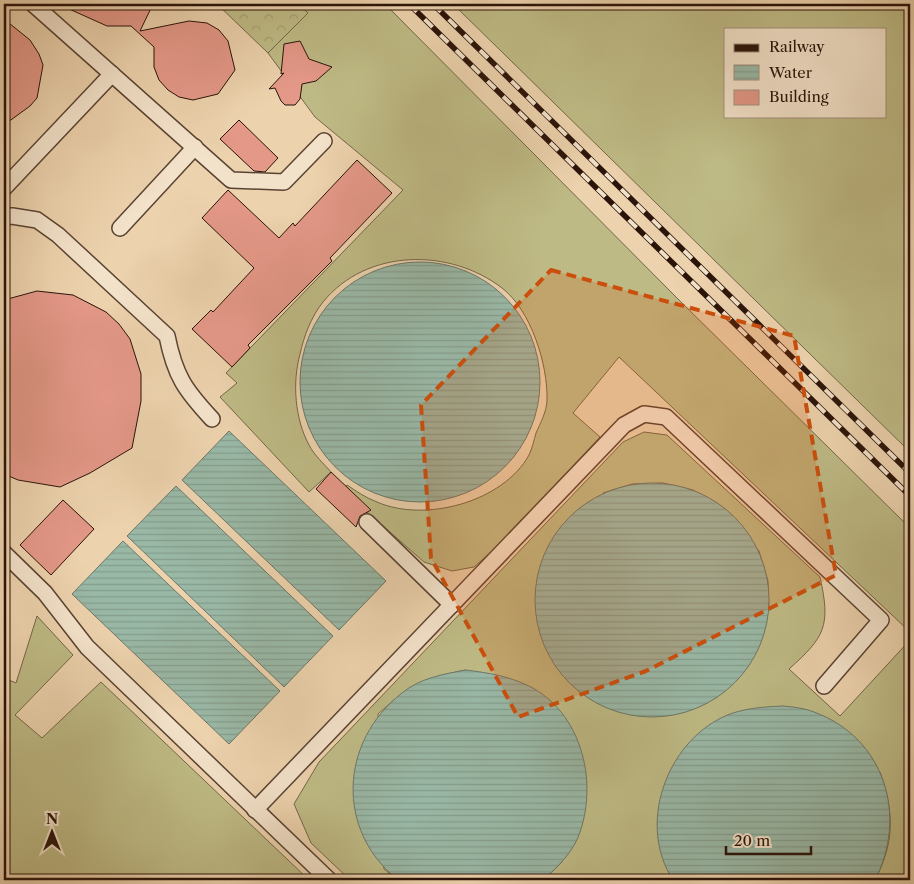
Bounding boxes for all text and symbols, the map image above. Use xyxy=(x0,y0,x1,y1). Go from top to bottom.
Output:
legend xyxy=(724,28,886,118)
text: Railway xyxy=(769,37,825,56)
text: Water xyxy=(768,63,813,82)
text: Building xyxy=(769,87,829,106)
north arrow xyxy=(28,806,78,856)
text: N xyxy=(46,810,58,828)
scale bar xyxy=(726,824,812,856)
text: 20 m xyxy=(734,831,770,850)

